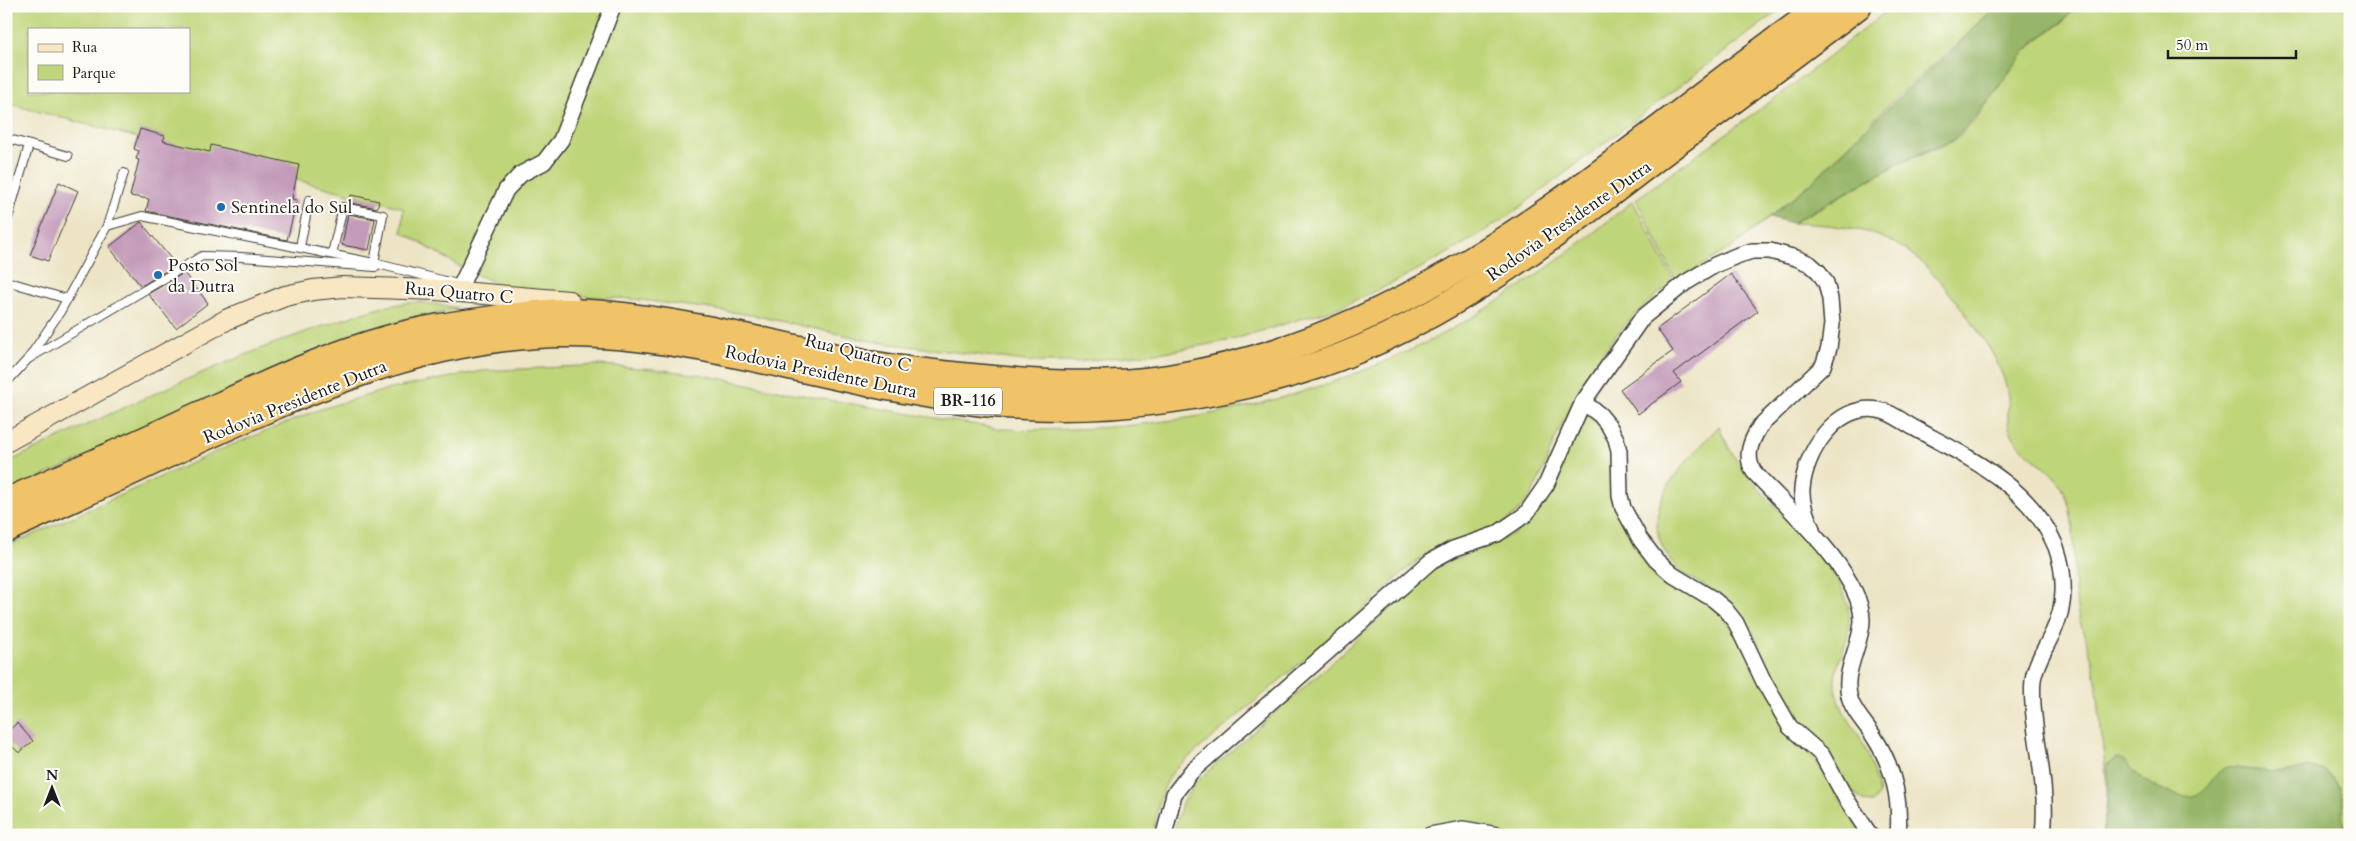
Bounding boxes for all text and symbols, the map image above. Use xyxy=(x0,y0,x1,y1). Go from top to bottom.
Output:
legend xyxy=(28,28,190,92)
scale bar xyxy=(2168,28,2296,60)
text: 50 m xyxy=(2176,35,2208,55)
text: Rua xyxy=(72,37,98,57)
text: Parque xyxy=(72,63,116,83)
street label: Rodovia Presidente Dutra xyxy=(1482,154,1657,287)
place label: Sentinela do Sul xyxy=(231,195,353,220)
marker: Sentinela do Sul xyxy=(215,201,227,213)
place label: Posto Sol da Dutra xyxy=(168,253,238,299)
marker: Posto Sol da Dutra xyxy=(152,269,164,281)
street label: Rua Quatro C xyxy=(404,276,514,310)
street label: Rua Quatro C xyxy=(802,328,914,378)
street label: Rodovia Presidente Dutra xyxy=(723,339,920,405)
street label: Rodovia Presidente Dutra xyxy=(199,354,391,450)
road number: BR-116 xyxy=(934,388,1002,414)
north arrow xyxy=(28,764,78,814)
text: N xyxy=(46,766,58,785)

